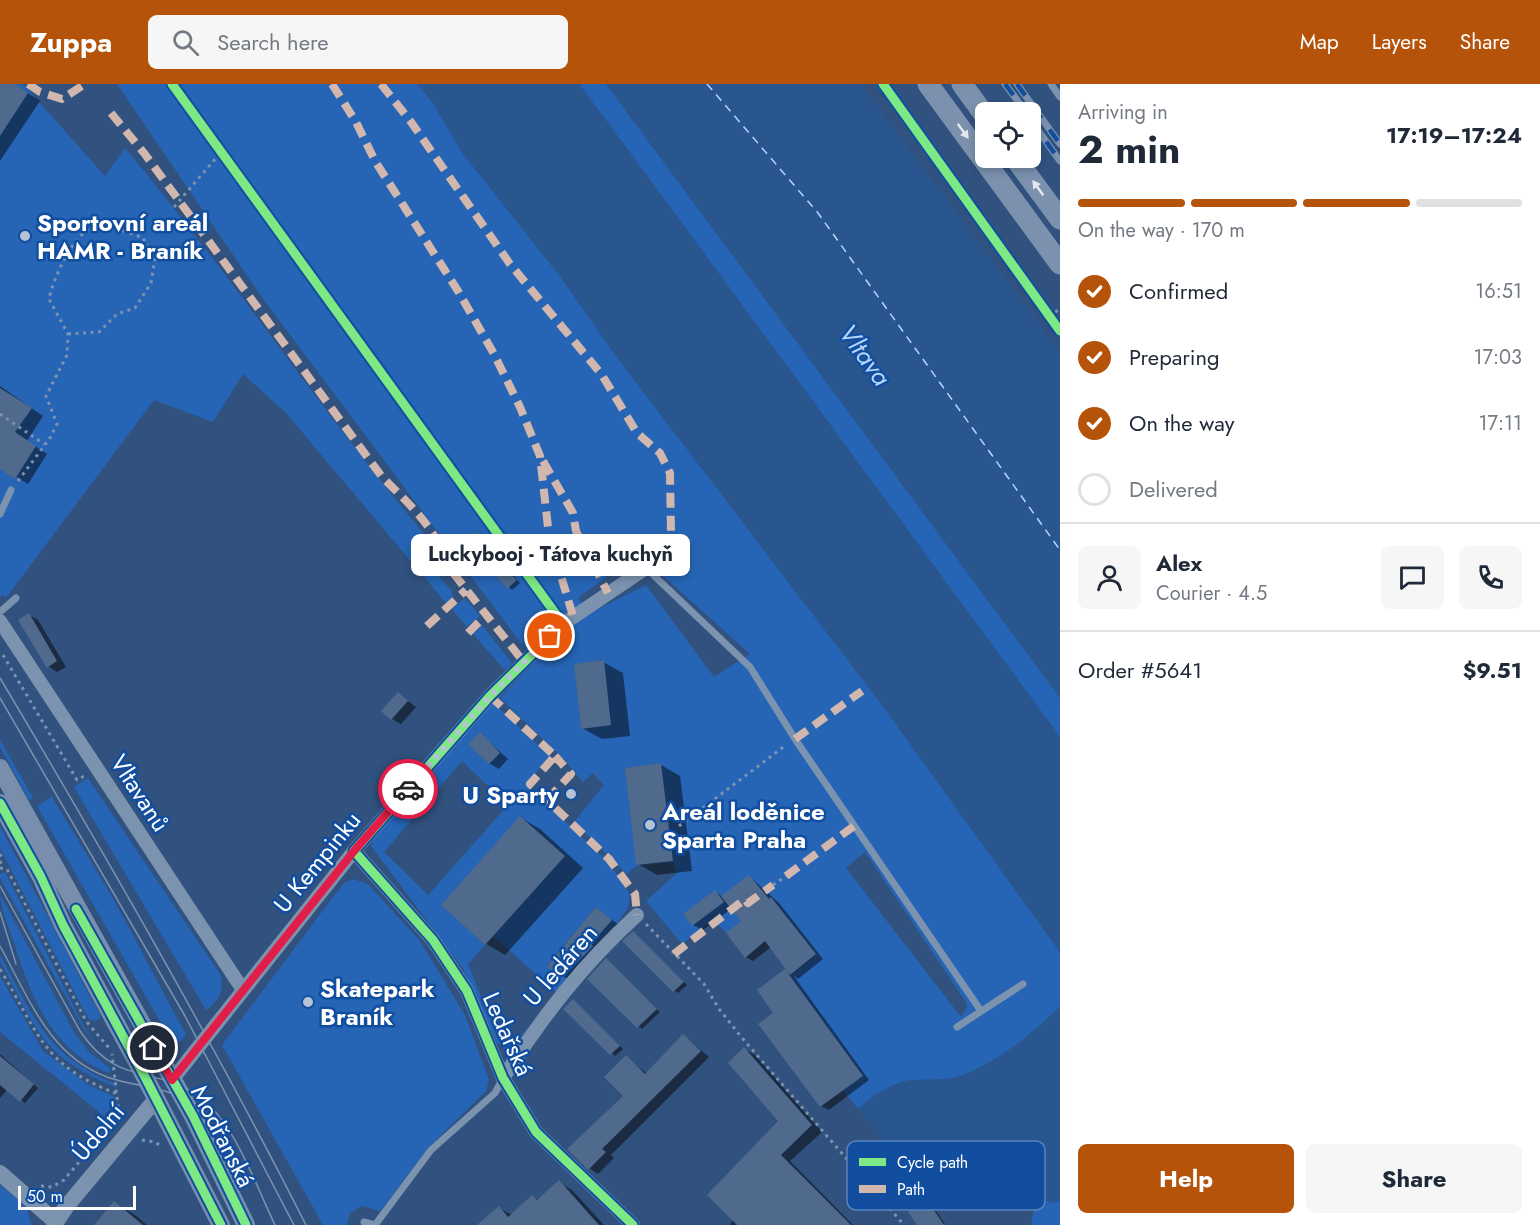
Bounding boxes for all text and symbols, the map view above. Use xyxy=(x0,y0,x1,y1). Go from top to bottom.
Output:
search box xyxy=(148,15,568,69)
text: Zuppa xyxy=(30,22,112,63)
icon: search xyxy=(169,26,202,59)
text: Search here xyxy=(217,26,329,58)
text: Map xyxy=(1300,27,1339,57)
text: Layers xyxy=(1372,27,1427,57)
text: Share xyxy=(1460,27,1510,57)
text: Arriving in xyxy=(1078,98,1168,127)
map controls xyxy=(975,102,1041,168)
button: locate xyxy=(975,102,1041,168)
text: 17:19–17:24 xyxy=(1386,119,1522,151)
text: 2 min xyxy=(1078,121,1180,178)
one-way arrow xyxy=(957,123,969,139)
one-way arrow xyxy=(1032,181,1044,196)
place label: Sportovní areál HAMR - Braník xyxy=(37,205,208,268)
text: On the way · 170 m xyxy=(1078,216,1245,245)
marker: Sportovní areál HAMR - Braník xyxy=(18,229,32,243)
icon: check xyxy=(1078,275,1111,308)
text: Confirmed xyxy=(1129,275,1228,307)
text: 16:51 xyxy=(1475,277,1522,306)
water label: Vltava xyxy=(830,316,901,394)
icon: check xyxy=(1078,341,1111,374)
text: Preparing xyxy=(1129,341,1220,373)
text: 17:03 xyxy=(1474,343,1522,372)
icon: check xyxy=(1078,407,1111,440)
text: On the way xyxy=(1129,407,1234,439)
text: 17:11 xyxy=(1479,409,1522,438)
text: Delivered xyxy=(1129,473,1218,505)
callout: Luckybooj - Tátova kuchyň xyxy=(410,534,690,576)
text: Luckybooj - Tátova kuchyň xyxy=(428,540,673,569)
button: person xyxy=(1078,546,1141,609)
button: chat xyxy=(1381,546,1444,609)
button: phone xyxy=(1459,546,1522,609)
text: Alex xyxy=(1156,547,1202,579)
text: Courier · 4.5 xyxy=(1156,579,1267,608)
pin xyxy=(524,610,575,661)
icon: bag xyxy=(533,619,566,652)
text: Order #5641 xyxy=(1078,654,1202,686)
text: $9.51 xyxy=(1463,654,1522,686)
street label: Vltavanů xyxy=(102,747,178,839)
courier xyxy=(378,759,438,819)
icon: car xyxy=(392,773,425,806)
place label: U Sparty xyxy=(462,777,559,812)
marker: U Sparty xyxy=(564,787,578,801)
place label: Areál loděnice Sparta Praha xyxy=(661,794,825,857)
street label: U Kempinku xyxy=(265,804,369,920)
marker: Areál loděnice Sparta Praha xyxy=(643,818,657,832)
street label: U ledáren xyxy=(515,916,605,1014)
place label: Skatepark Braník xyxy=(320,971,435,1034)
street label: Ledařská xyxy=(474,986,542,1082)
marker: Skatepark Braník xyxy=(301,995,315,1009)
pin xyxy=(127,1022,178,1073)
icon: home xyxy=(136,1031,169,1064)
street label: Modřanská xyxy=(182,1079,264,1193)
street label: Údolní xyxy=(63,1095,133,1169)
legend xyxy=(847,1141,1045,1210)
button: Help xyxy=(1078,1144,1294,1213)
button: Share xyxy=(1306,1144,1522,1213)
text: Cycle path xyxy=(897,1151,968,1174)
text: Path xyxy=(897,1178,925,1201)
scale bar xyxy=(18,1183,136,1210)
text: 50 m xyxy=(27,1185,63,1208)

